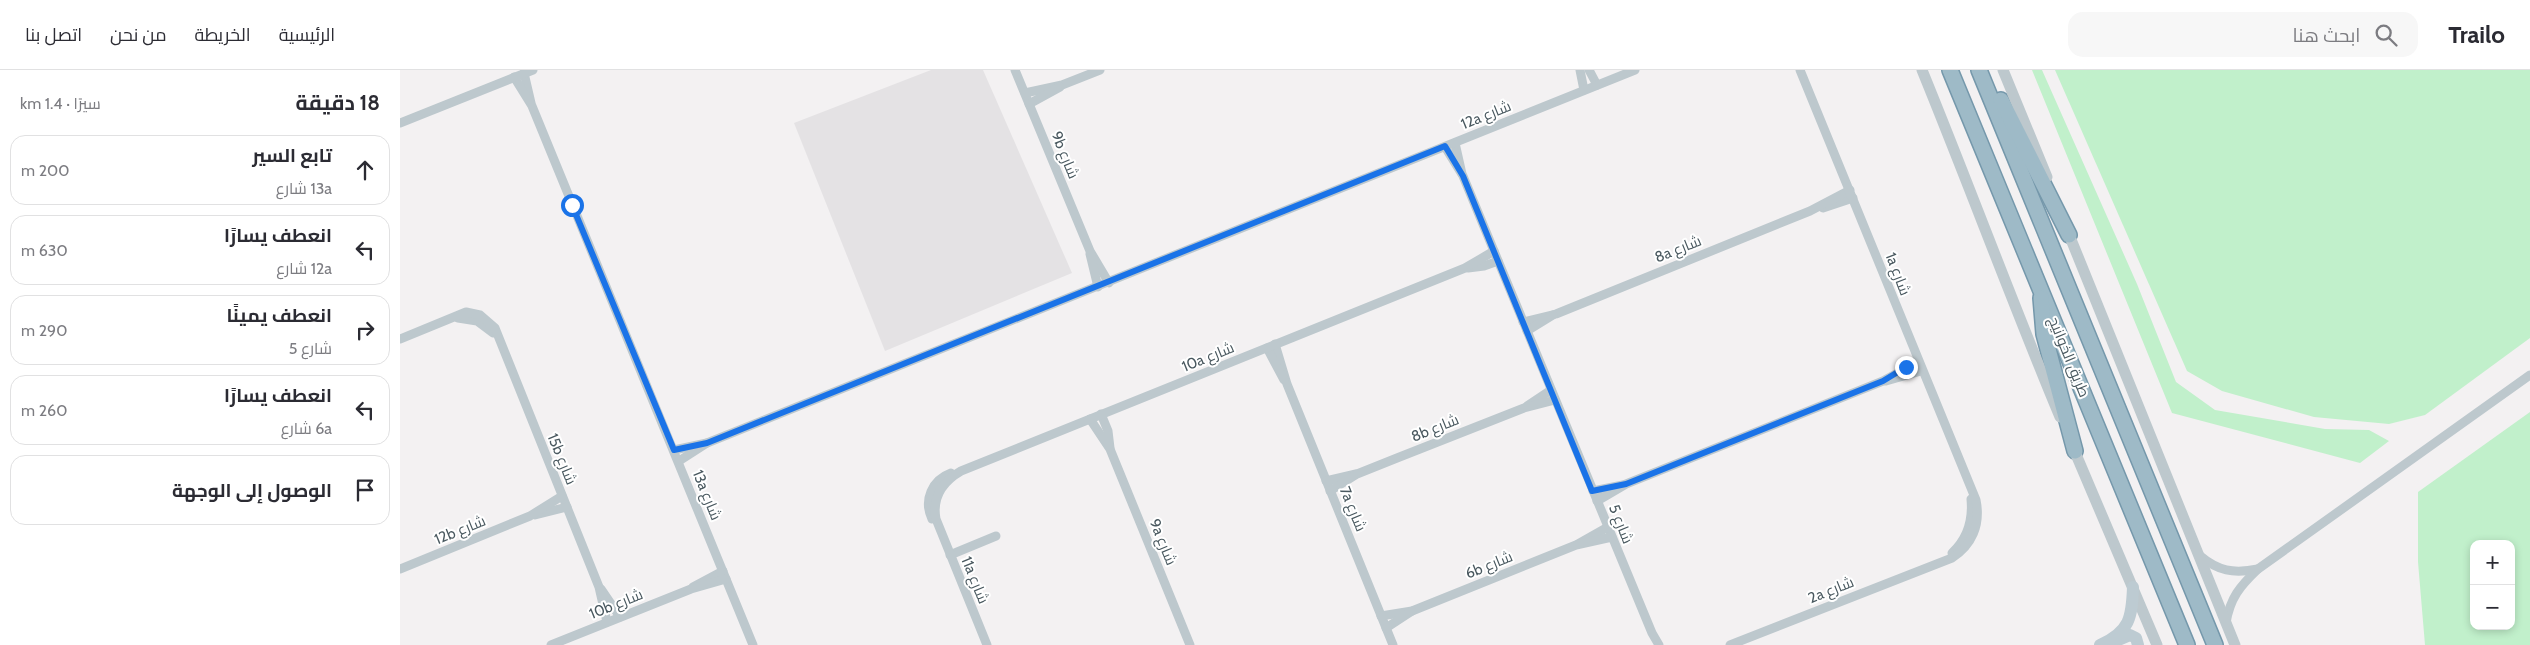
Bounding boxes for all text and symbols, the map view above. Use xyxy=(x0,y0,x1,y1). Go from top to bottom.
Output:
search box xyxy=(2068,12,2418,57)
text: Trailo xyxy=(2448,20,2505,49)
icon: search xyxy=(2372,21,2400,49)
text: اتصل بنا xyxy=(25,24,82,46)
text: من نحن xyxy=(110,24,166,46)
text: الخريطة xyxy=(194,24,251,46)
text: الرئيسية xyxy=(279,24,335,46)
text: ابحث هنا xyxy=(2293,24,2360,47)
text: 18 دقيقة xyxy=(295,90,380,115)
text: سيرًا · 1.4 km xyxy=(20,94,101,113)
street label: 12a شارع xyxy=(1458,97,1514,135)
street label: 9b شارع xyxy=(1046,129,1083,182)
text: تابع السير xyxy=(252,144,332,167)
icon: ahead xyxy=(351,156,379,184)
text: 200 m xyxy=(21,161,69,180)
text: 13a شارع xyxy=(276,179,332,198)
route start xyxy=(561,194,584,217)
text: انعطف يسارًا xyxy=(224,224,332,247)
street label: 8a شارع xyxy=(1652,232,1705,268)
icon: left xyxy=(351,236,379,264)
text: 630 m xyxy=(21,241,68,260)
street label: 1a شارع xyxy=(1880,250,1914,299)
text: 12a شارع xyxy=(276,259,332,278)
text: انعطف يمينًا xyxy=(226,304,332,327)
street label: طريق الخوانيج xyxy=(2043,314,2093,401)
icon: right xyxy=(351,316,379,344)
text: 290 m xyxy=(21,321,67,340)
street label: 10a شارع xyxy=(1179,338,1238,378)
text: شارع 5 xyxy=(289,339,332,358)
route end xyxy=(1895,356,1918,379)
text: انعطف يسارًا xyxy=(224,384,332,407)
icon: left xyxy=(351,396,379,424)
text: 260 m xyxy=(21,401,67,420)
street label: 8b شارع xyxy=(1409,410,1462,448)
text: 6a شارع xyxy=(281,419,332,438)
street label: 15b شارع xyxy=(542,431,580,488)
street label: 13a شارع xyxy=(687,467,725,524)
icon: arrive xyxy=(351,476,379,504)
text: الوصول إلى الوجهة xyxy=(172,479,332,502)
street label: 7a شارع xyxy=(1334,484,1370,535)
street label: شارع 5 xyxy=(1603,502,1637,547)
street label: 12b شارع xyxy=(432,512,489,550)
street label: 9a شارع xyxy=(1144,516,1180,568)
map controls xyxy=(2470,540,2515,630)
button: + xyxy=(2470,540,2515,585)
street label: 6b شارع xyxy=(1463,547,1516,584)
street label: 11a شارع xyxy=(956,554,993,607)
street label: 2a شارع xyxy=(1806,573,1857,609)
street label: 10b شارع xyxy=(587,585,646,625)
button: − xyxy=(2470,585,2515,630)

